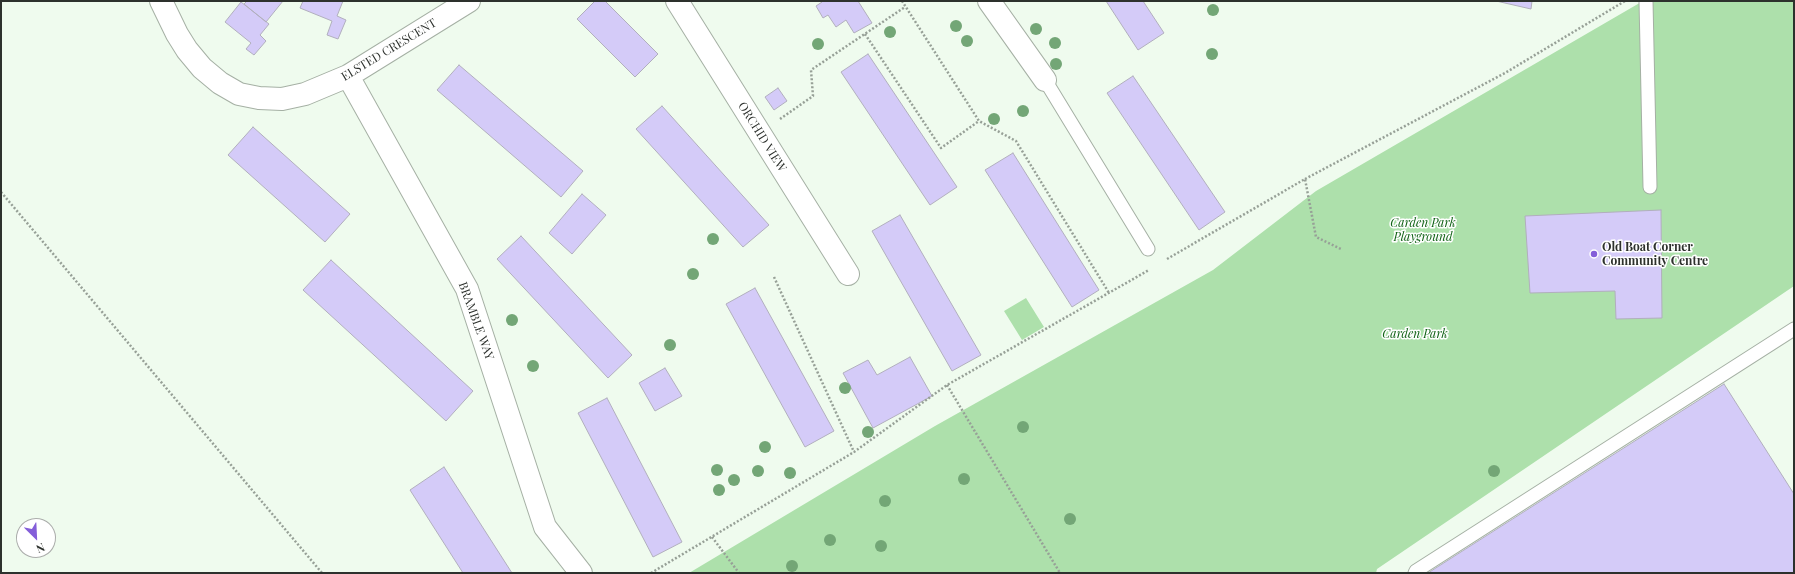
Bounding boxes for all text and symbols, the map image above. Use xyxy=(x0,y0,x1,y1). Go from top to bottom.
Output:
street label: ELSTED CRESCENT xyxy=(339,16,439,84)
street label: ORCHID VIEW xyxy=(735,100,789,174)
park label: Carden Park Playground xyxy=(1390,216,1456,244)
place label: Old Boat Corner Community Centre xyxy=(1602,240,1708,268)
marker: Old Boat Corner Community Centre xyxy=(1589,249,1599,259)
street label: BRAMBLE WAY xyxy=(455,280,497,362)
park label: Carden Park xyxy=(1382,327,1448,341)
north arrow xyxy=(16,518,56,558)
text: N xyxy=(34,540,47,557)

